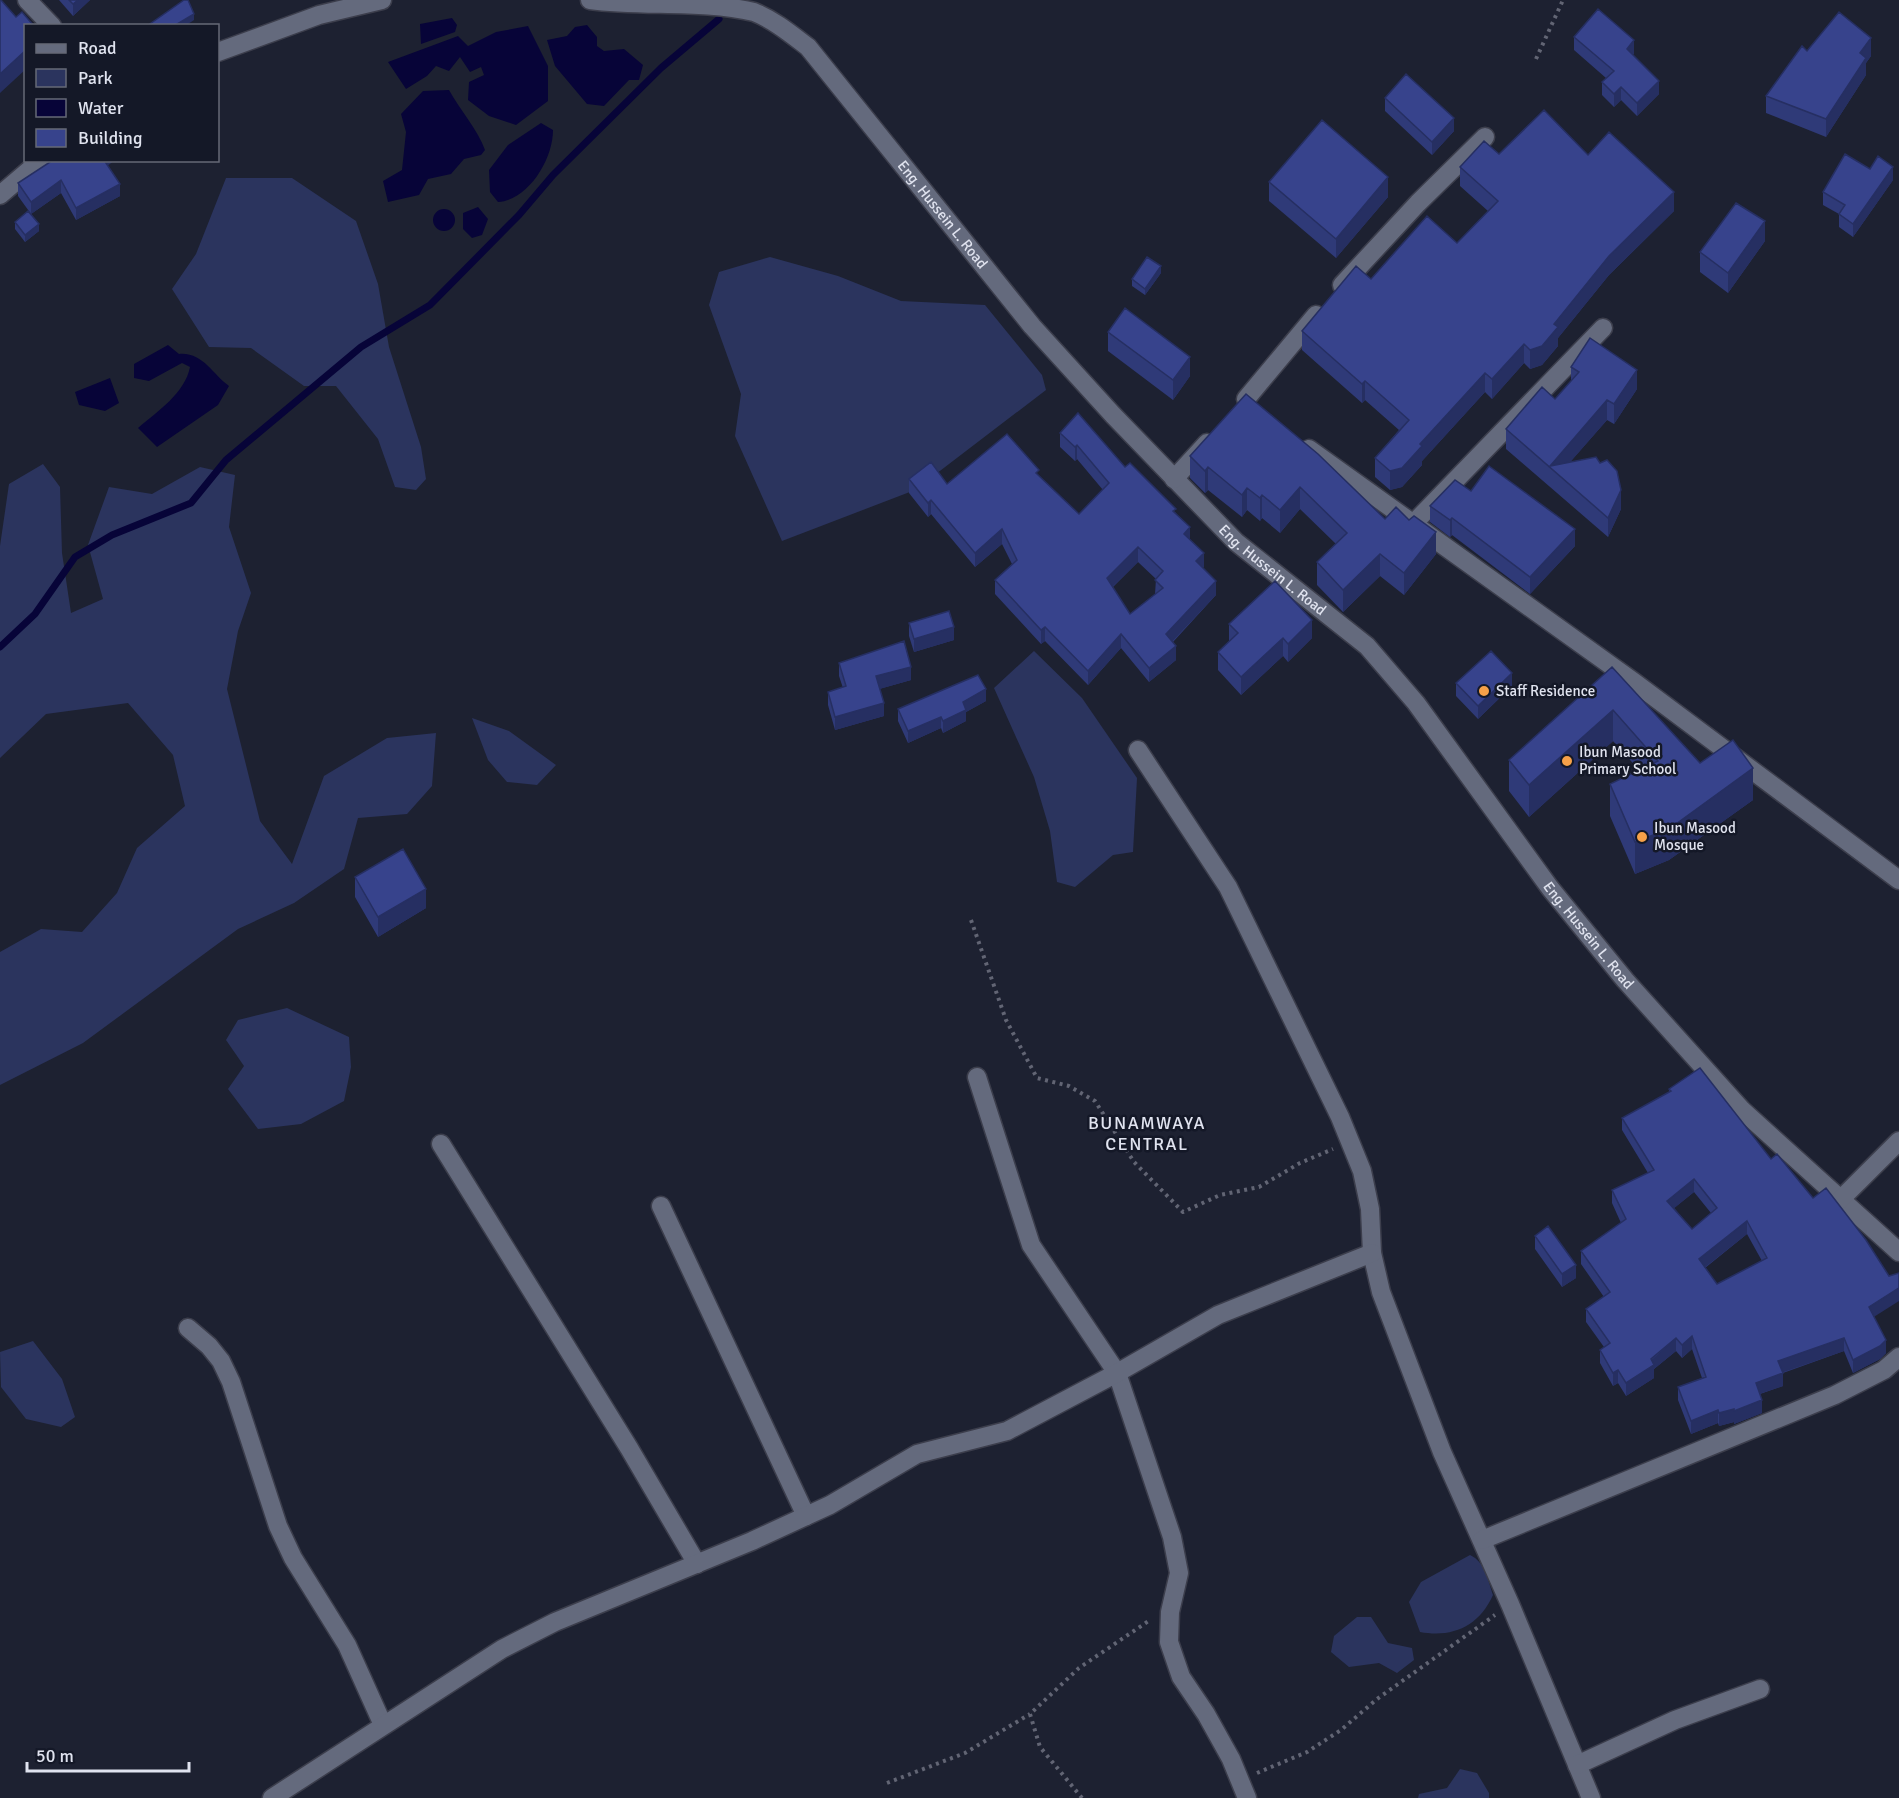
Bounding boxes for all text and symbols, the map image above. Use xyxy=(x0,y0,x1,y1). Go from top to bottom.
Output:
legend xyxy=(24,24,219,162)
text: Road xyxy=(78,37,117,59)
text: Park xyxy=(78,67,113,89)
text: Water xyxy=(78,97,124,119)
text: Building xyxy=(78,127,142,149)
street label: Eng. Hussein L. Road xyxy=(894,157,991,272)
street label: Eng. Hussein L. Road xyxy=(1215,521,1330,619)
place label: Staff Residence xyxy=(1496,682,1595,700)
marker: Staff Residence xyxy=(1477,684,1491,698)
place label: Ibun Masood Primary School xyxy=(1579,743,1676,778)
marker: Ibun Masood Primary School xyxy=(1560,754,1574,768)
place label: Ibun Masood Mosque xyxy=(1654,819,1736,854)
marker: Ibun Masood Mosque xyxy=(1635,830,1649,844)
street label: Eng. Hussein L. Road xyxy=(1539,878,1638,993)
district label: BUNAMWAYA CENTRAL xyxy=(1088,1112,1206,1155)
scale bar xyxy=(27,1735,189,1773)
text: 50 m xyxy=(36,1745,74,1767)

